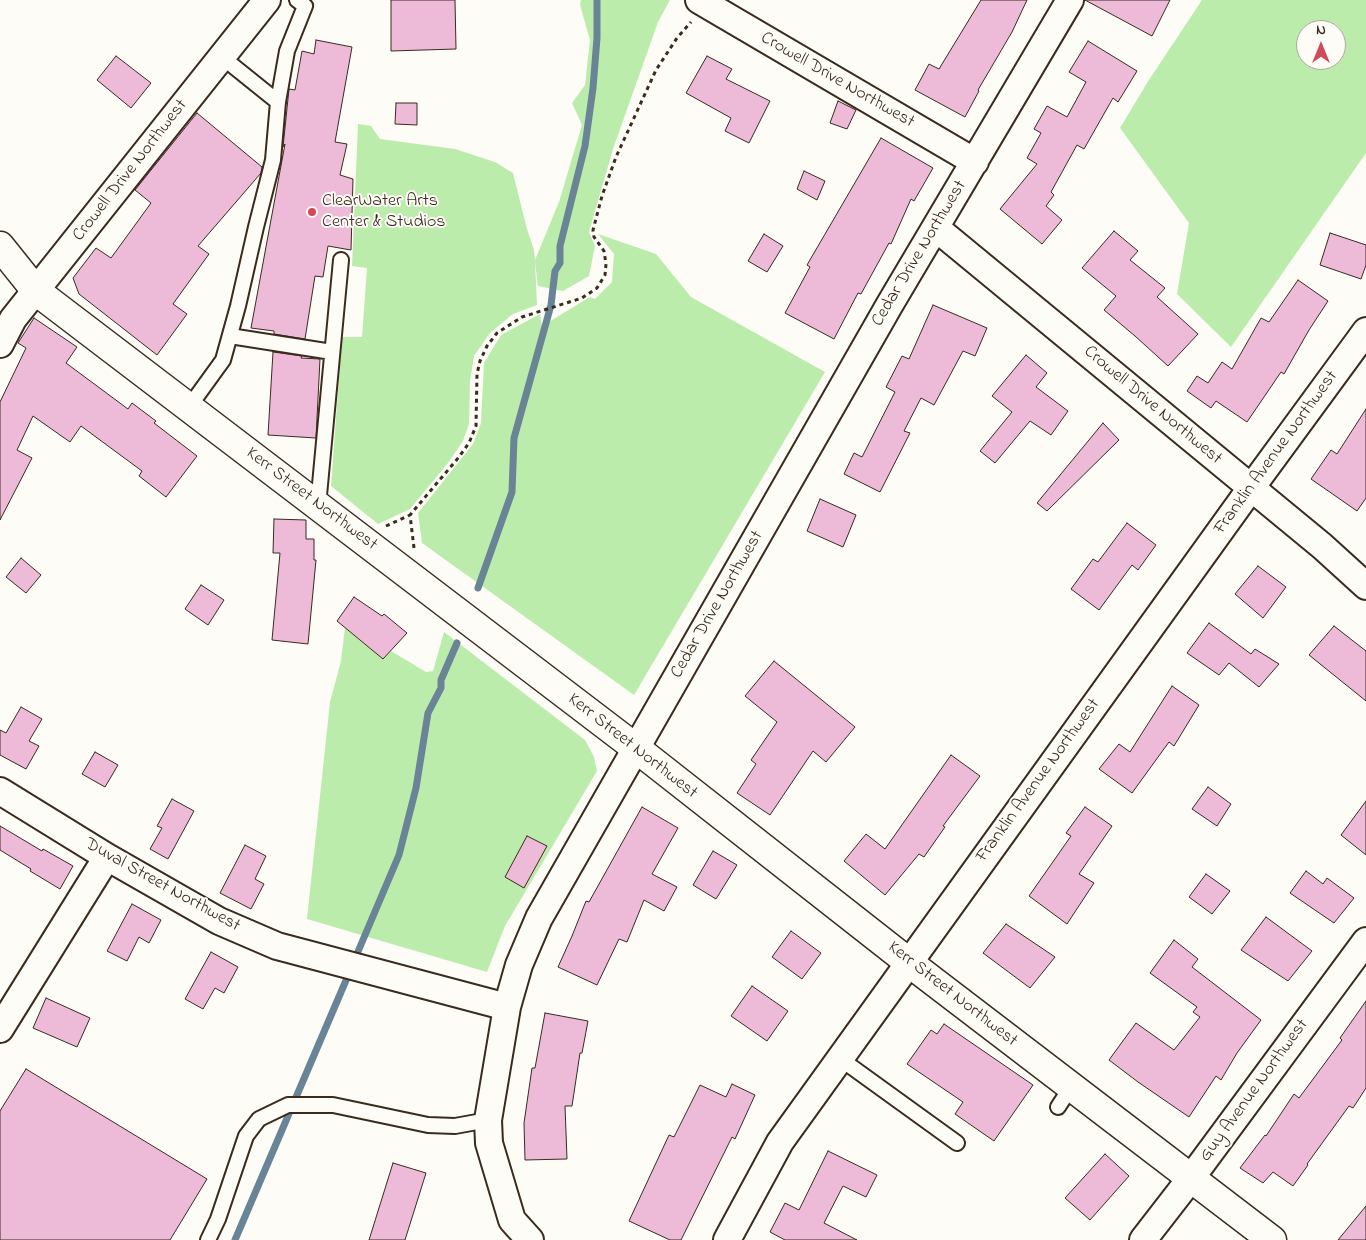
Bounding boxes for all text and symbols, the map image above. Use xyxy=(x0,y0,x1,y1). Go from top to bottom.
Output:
north arrow xyxy=(1296,20,1346,70)
text: N xyxy=(1316,20,1326,41)
street label: Crowell Drive Northwest xyxy=(756,28,918,134)
street label: Crowell Drive Northwest xyxy=(69,96,193,246)
street label: Cedar Drive Northwest xyxy=(868,177,972,331)
place label: ClearWater Arts Center & Studios xyxy=(322,191,445,233)
marker: ClearWater Arts Center & Studios xyxy=(306,206,318,218)
street label: Crowell Drive Northwest xyxy=(1078,342,1226,470)
street label: Franklin Avenue Northwest xyxy=(1210,367,1344,539)
street label: Kerr Street Northwest xyxy=(241,444,381,556)
street label: Cedar Drive Northwest xyxy=(667,527,769,683)
street label: Kerr Street Northwest xyxy=(563,690,701,804)
street label: Franklin Avenue Northwest xyxy=(972,695,1106,867)
street label: Duval Street Northwest xyxy=(81,834,243,938)
street label: Kerr Street Northwest xyxy=(883,938,1021,1052)
street label: Guy Avenue Northwest xyxy=(1196,1015,1314,1167)

